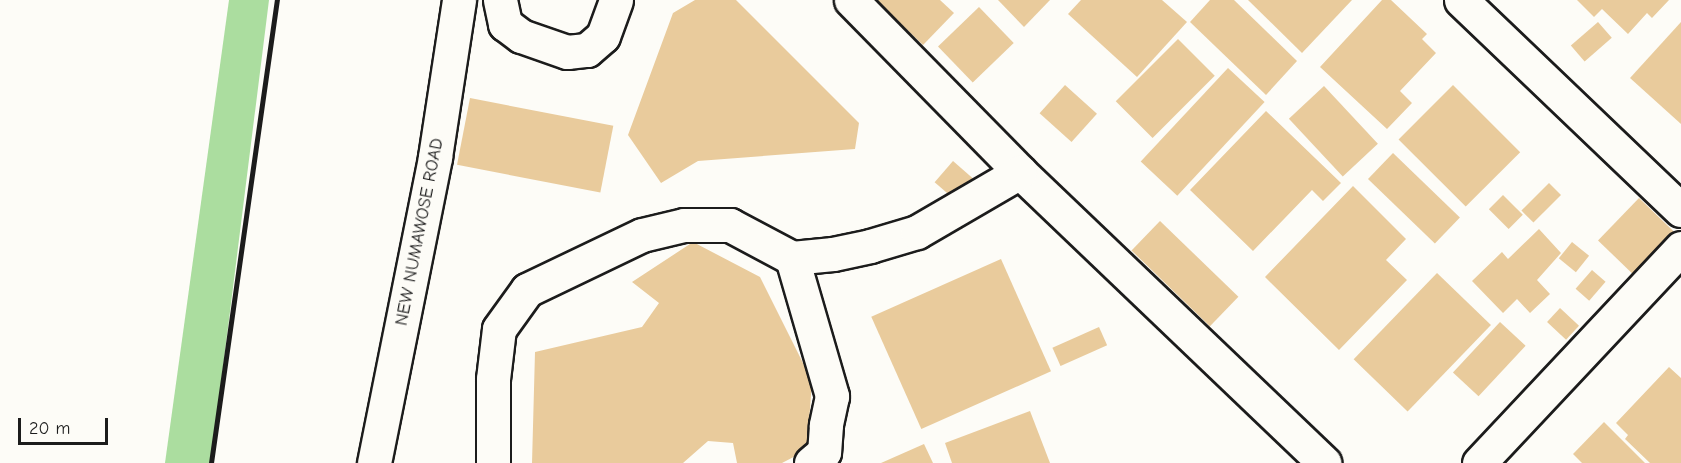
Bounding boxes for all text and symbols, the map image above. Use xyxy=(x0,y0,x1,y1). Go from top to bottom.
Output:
street label: NEW NUMAWOSE ROAD xyxy=(391,136,449,328)
scale bar xyxy=(21,406,111,444)
text: 20 m xyxy=(29,418,70,439)

